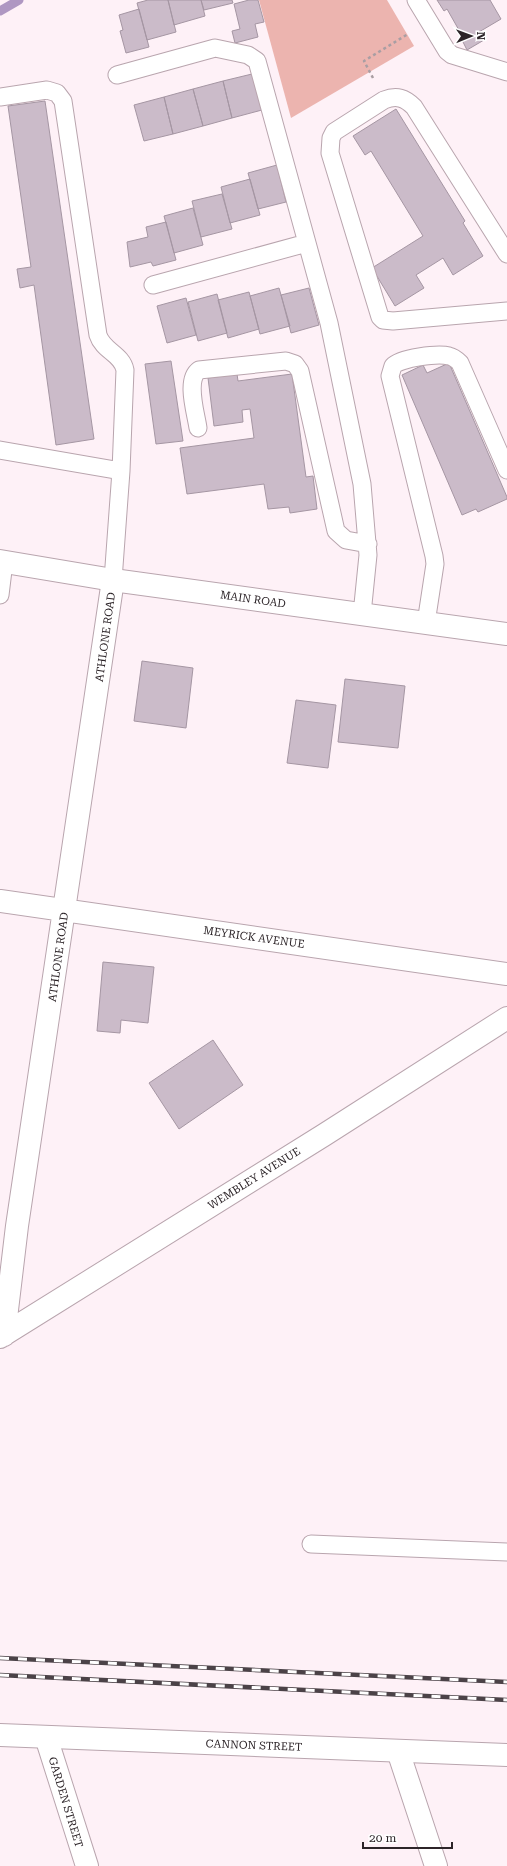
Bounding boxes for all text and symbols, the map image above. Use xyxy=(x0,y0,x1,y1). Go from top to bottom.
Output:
north arrow xyxy=(451,16,491,56)
text: N xyxy=(474,31,487,41)
street label: MAIN ROAD xyxy=(219,588,287,611)
street label: ATHLONE ROAD xyxy=(93,591,118,683)
street label: ATHLONE ROAD xyxy=(46,911,71,1003)
street label: MEYRICK AVENUE xyxy=(203,924,305,951)
street label: WEMBLEY AVENUE xyxy=(206,1145,303,1212)
street label: CANNON STREET xyxy=(206,1737,302,1754)
street label: GARDEN STREET xyxy=(46,1755,85,1849)
scale bar xyxy=(363,1824,452,1850)
text: 20 m xyxy=(369,1831,396,1845)

